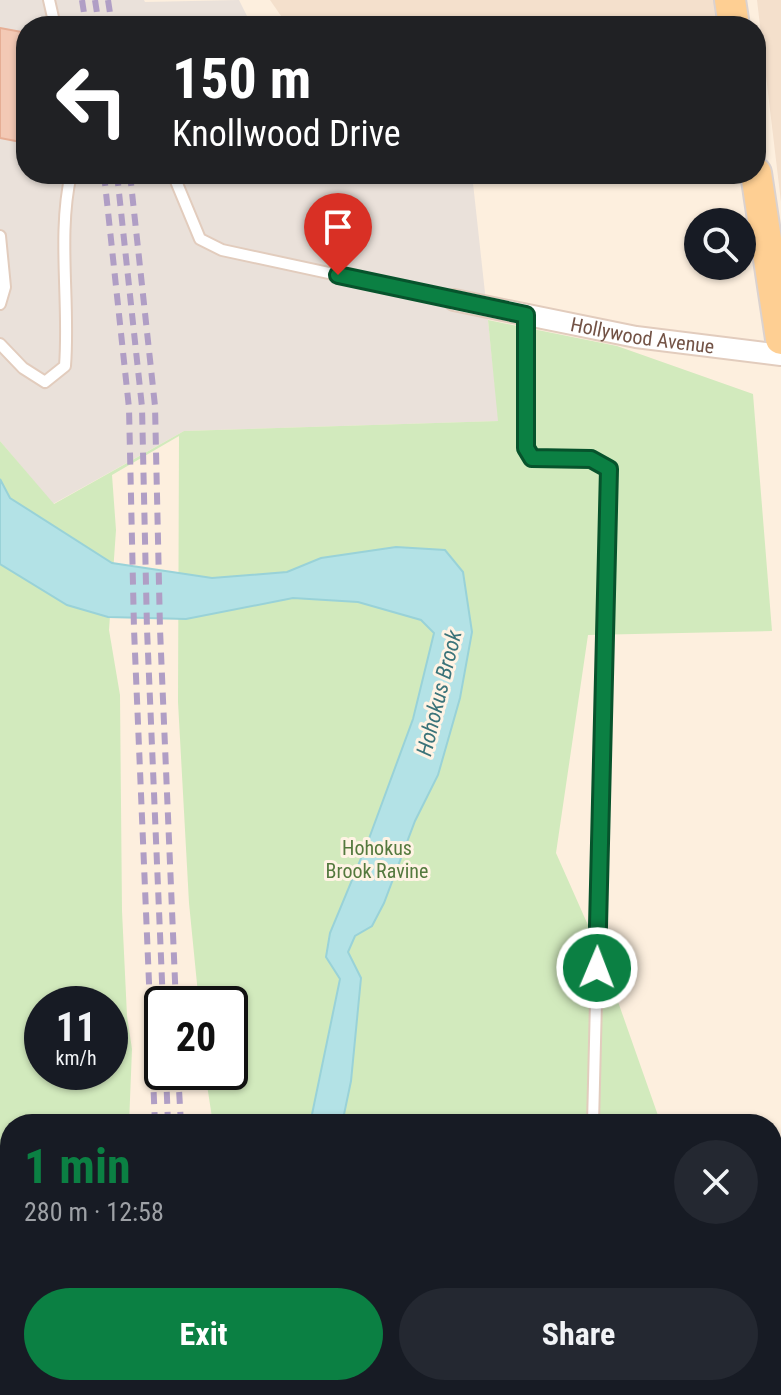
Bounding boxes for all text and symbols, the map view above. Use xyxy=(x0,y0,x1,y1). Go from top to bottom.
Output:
text: 150 m xyxy=(172,46,311,112)
icon: left xyxy=(40,48,144,152)
text: Knollwood Drive xyxy=(172,113,401,155)
pin xyxy=(304,193,372,275)
icon: arrive xyxy=(316,205,360,249)
map controls xyxy=(684,208,756,280)
button: search xyxy=(684,208,756,280)
street label: Hollywood Avenue xyxy=(569,312,716,359)
water label: Hohokus Brook xyxy=(411,627,467,758)
park label: Hohokus Brook Ravine xyxy=(326,836,428,883)
position arrow xyxy=(555,926,639,1010)
speed limit sign: 20 xyxy=(144,986,248,1090)
text: 11 xyxy=(56,1004,96,1051)
text: km/h xyxy=(55,1046,97,1070)
text: 1 min xyxy=(24,1138,131,1195)
button: close xyxy=(674,1140,758,1224)
text: 280 m · 12:58 xyxy=(24,1197,164,1227)
button: Exit xyxy=(24,1288,383,1380)
button: Share xyxy=(399,1288,758,1380)

